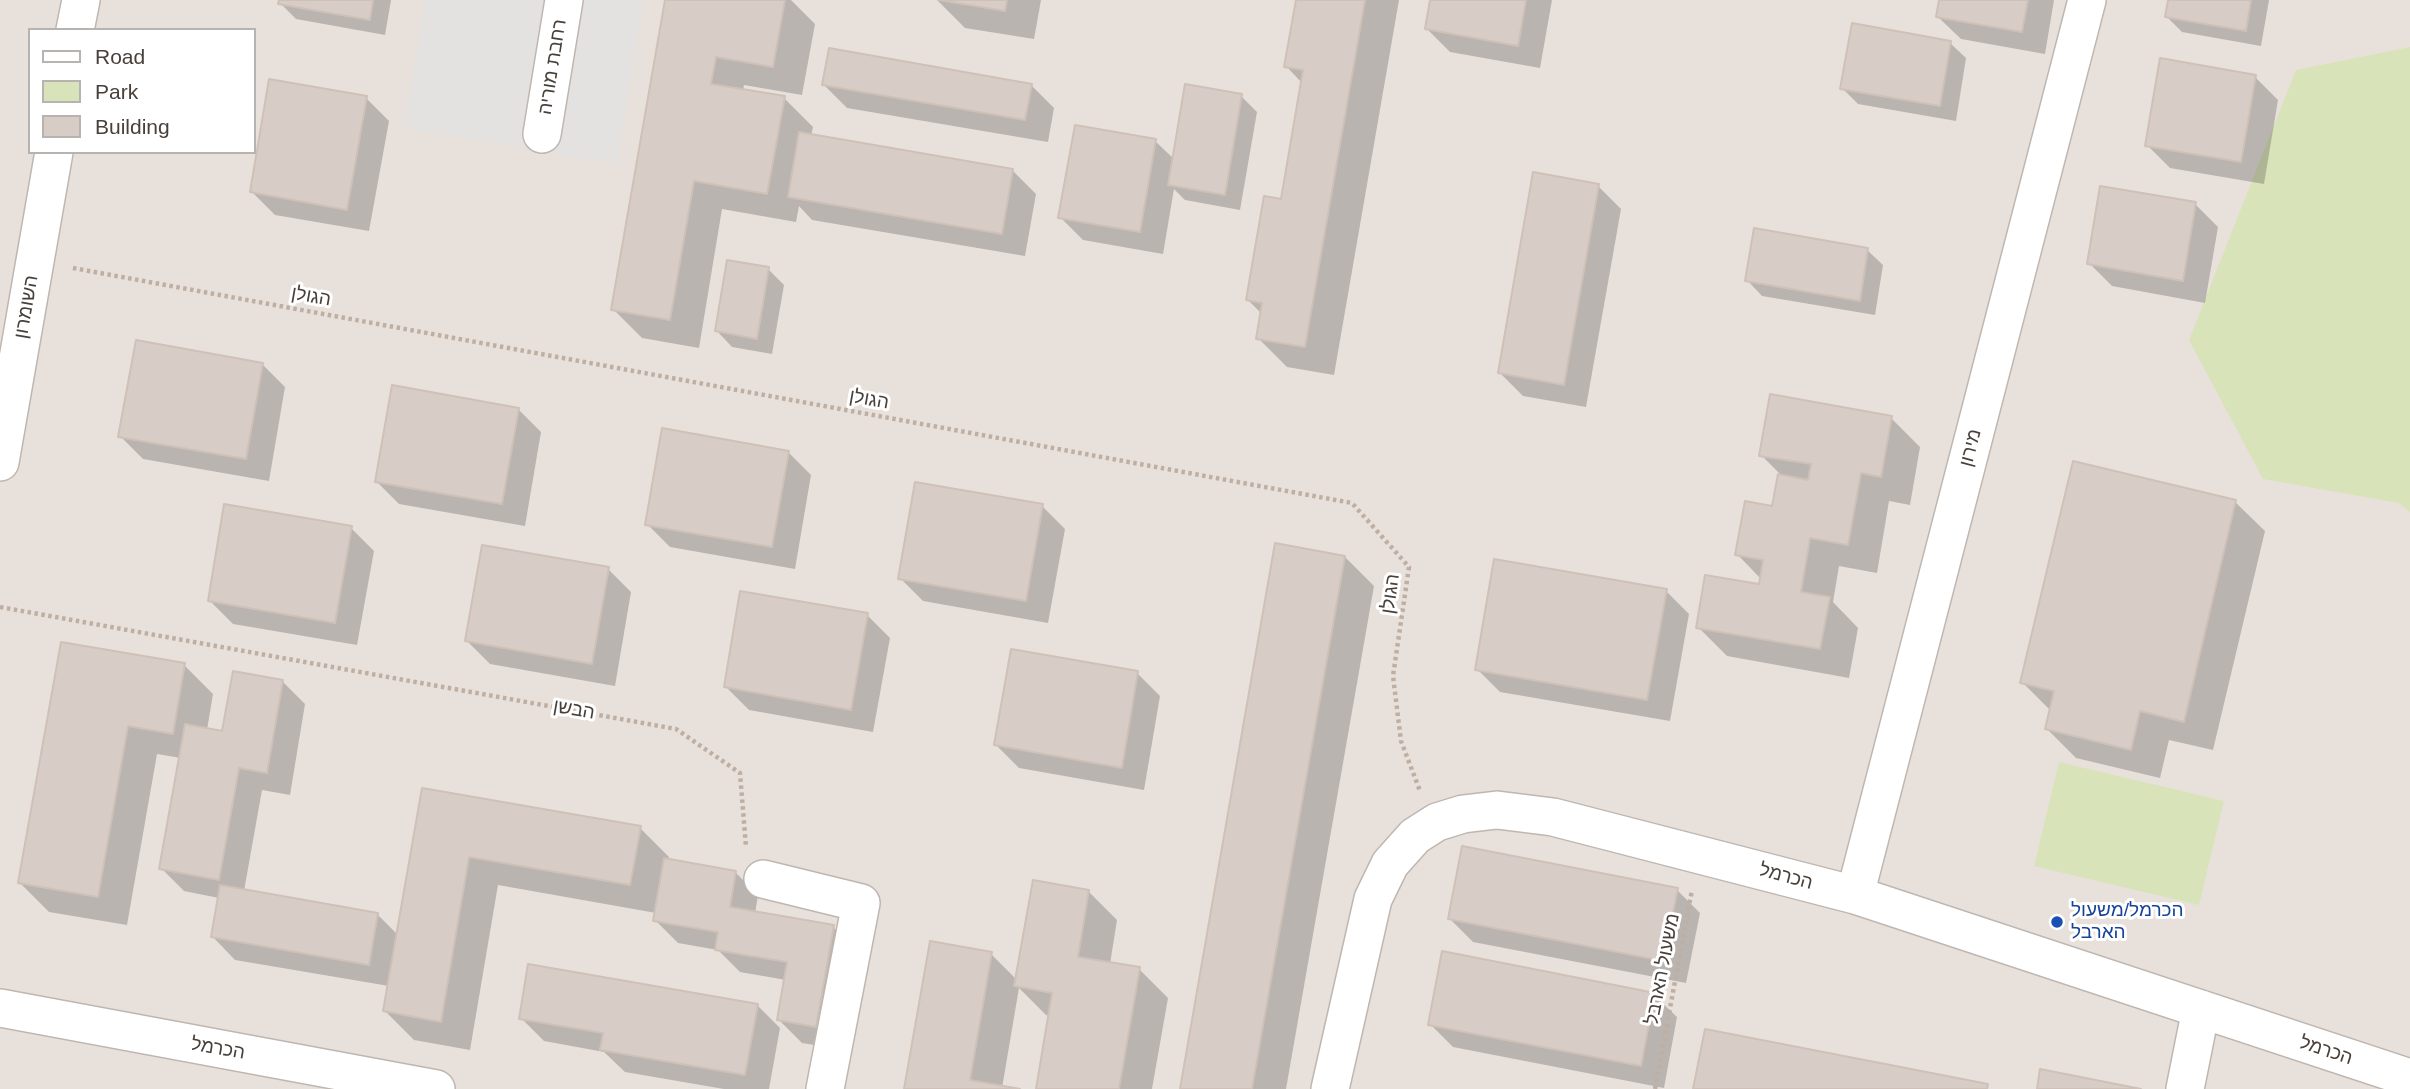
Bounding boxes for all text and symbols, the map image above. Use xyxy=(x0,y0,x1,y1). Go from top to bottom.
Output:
street label: רחבת מוריה xyxy=(534,18,572,116)
legend xyxy=(28,28,256,154)
text: Road xyxy=(95,45,145,68)
text: Park xyxy=(95,80,138,103)
text: Building xyxy=(95,115,170,138)
street label: השומרון xyxy=(10,274,44,340)
street label: הגולן xyxy=(289,282,333,312)
street label: הגולן xyxy=(847,385,891,415)
street label: מירון xyxy=(1955,427,1987,469)
street label: הגולן xyxy=(1377,573,1405,615)
street label: הבשן xyxy=(551,695,597,725)
street label: הכרמל xyxy=(1757,859,1815,895)
place label: הכרמל/משעול הארבל xyxy=(2071,900,2184,944)
street label: משעול הארבל xyxy=(1641,912,1685,1026)
marker: הכרמל/משעול הארבל xyxy=(2049,914,2065,930)
street label: הכרמל xyxy=(2297,1032,2355,1070)
street label: הכרמל xyxy=(189,1033,247,1065)

